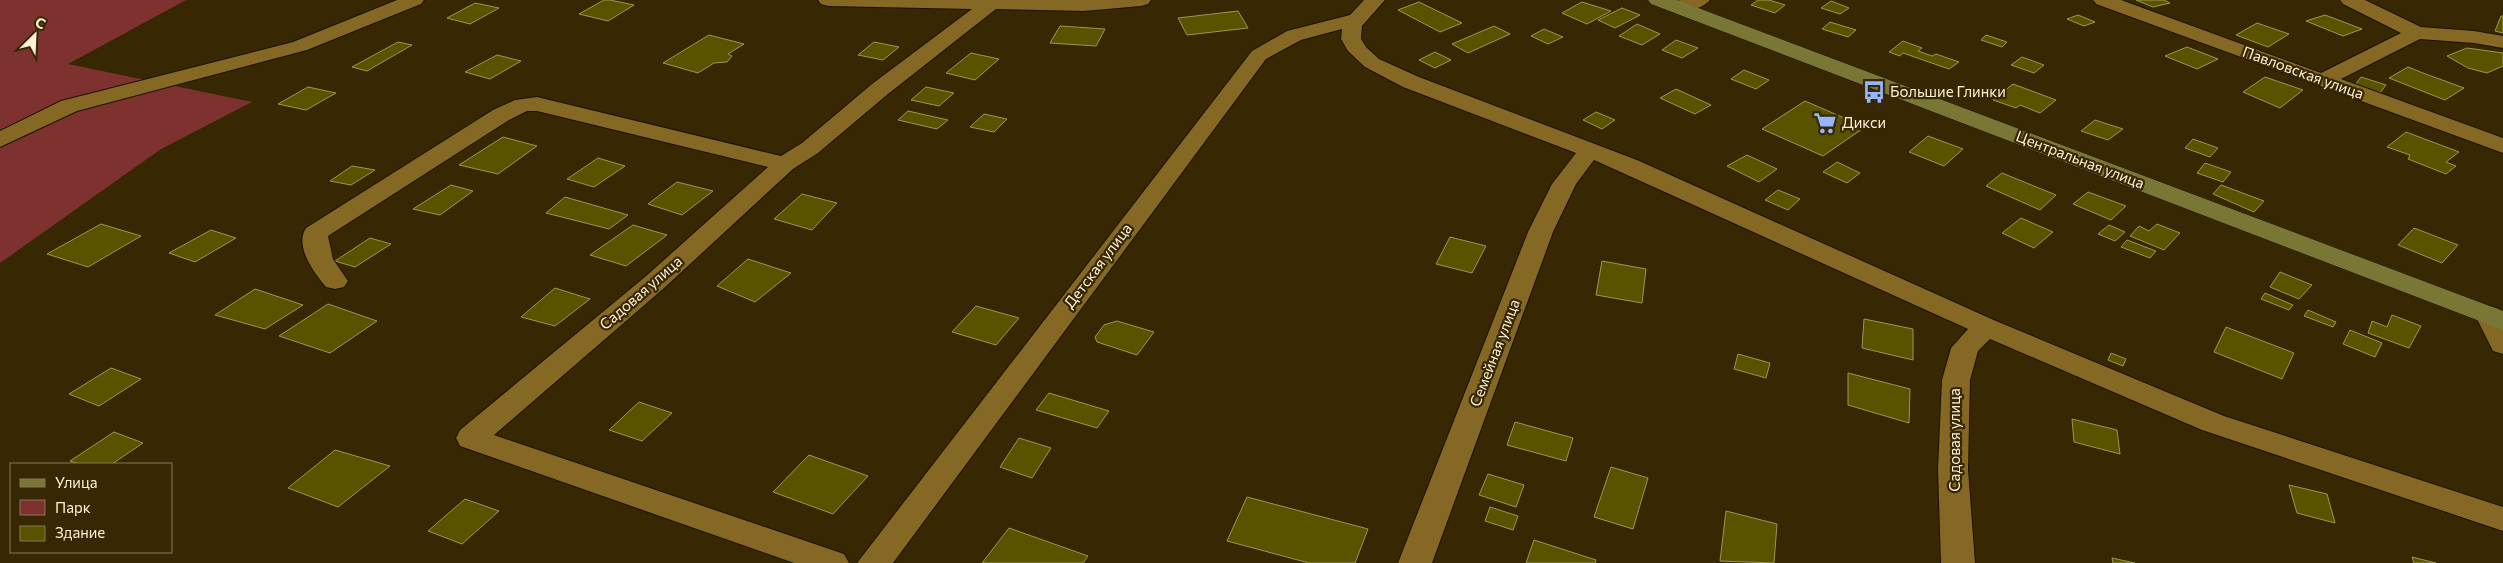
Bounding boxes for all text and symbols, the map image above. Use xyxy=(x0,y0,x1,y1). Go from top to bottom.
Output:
north arrow xyxy=(10,10,60,60)
text: С xyxy=(33,13,48,32)
street label: Павловская улица xyxy=(2240,42,2366,102)
bus stop icon: Большие Глинки xyxy=(1861,79,1887,105)
place label: Большие Глинки xyxy=(1890,82,2006,100)
supermarket icon: Дикси xyxy=(1812,110,1838,136)
place label: Дикси xyxy=(1842,113,1886,131)
street label: Центральная улица xyxy=(2014,126,2147,192)
street label: Детская улица xyxy=(1059,219,1135,311)
street label: Садовая улица xyxy=(595,252,685,333)
street label: Семейная улица xyxy=(1465,296,1523,409)
street label: Садовая улица xyxy=(1945,388,1963,492)
legend xyxy=(10,463,172,553)
text: Улица xyxy=(55,473,97,491)
text: Парк xyxy=(55,498,91,516)
text: Здание xyxy=(55,523,105,541)

